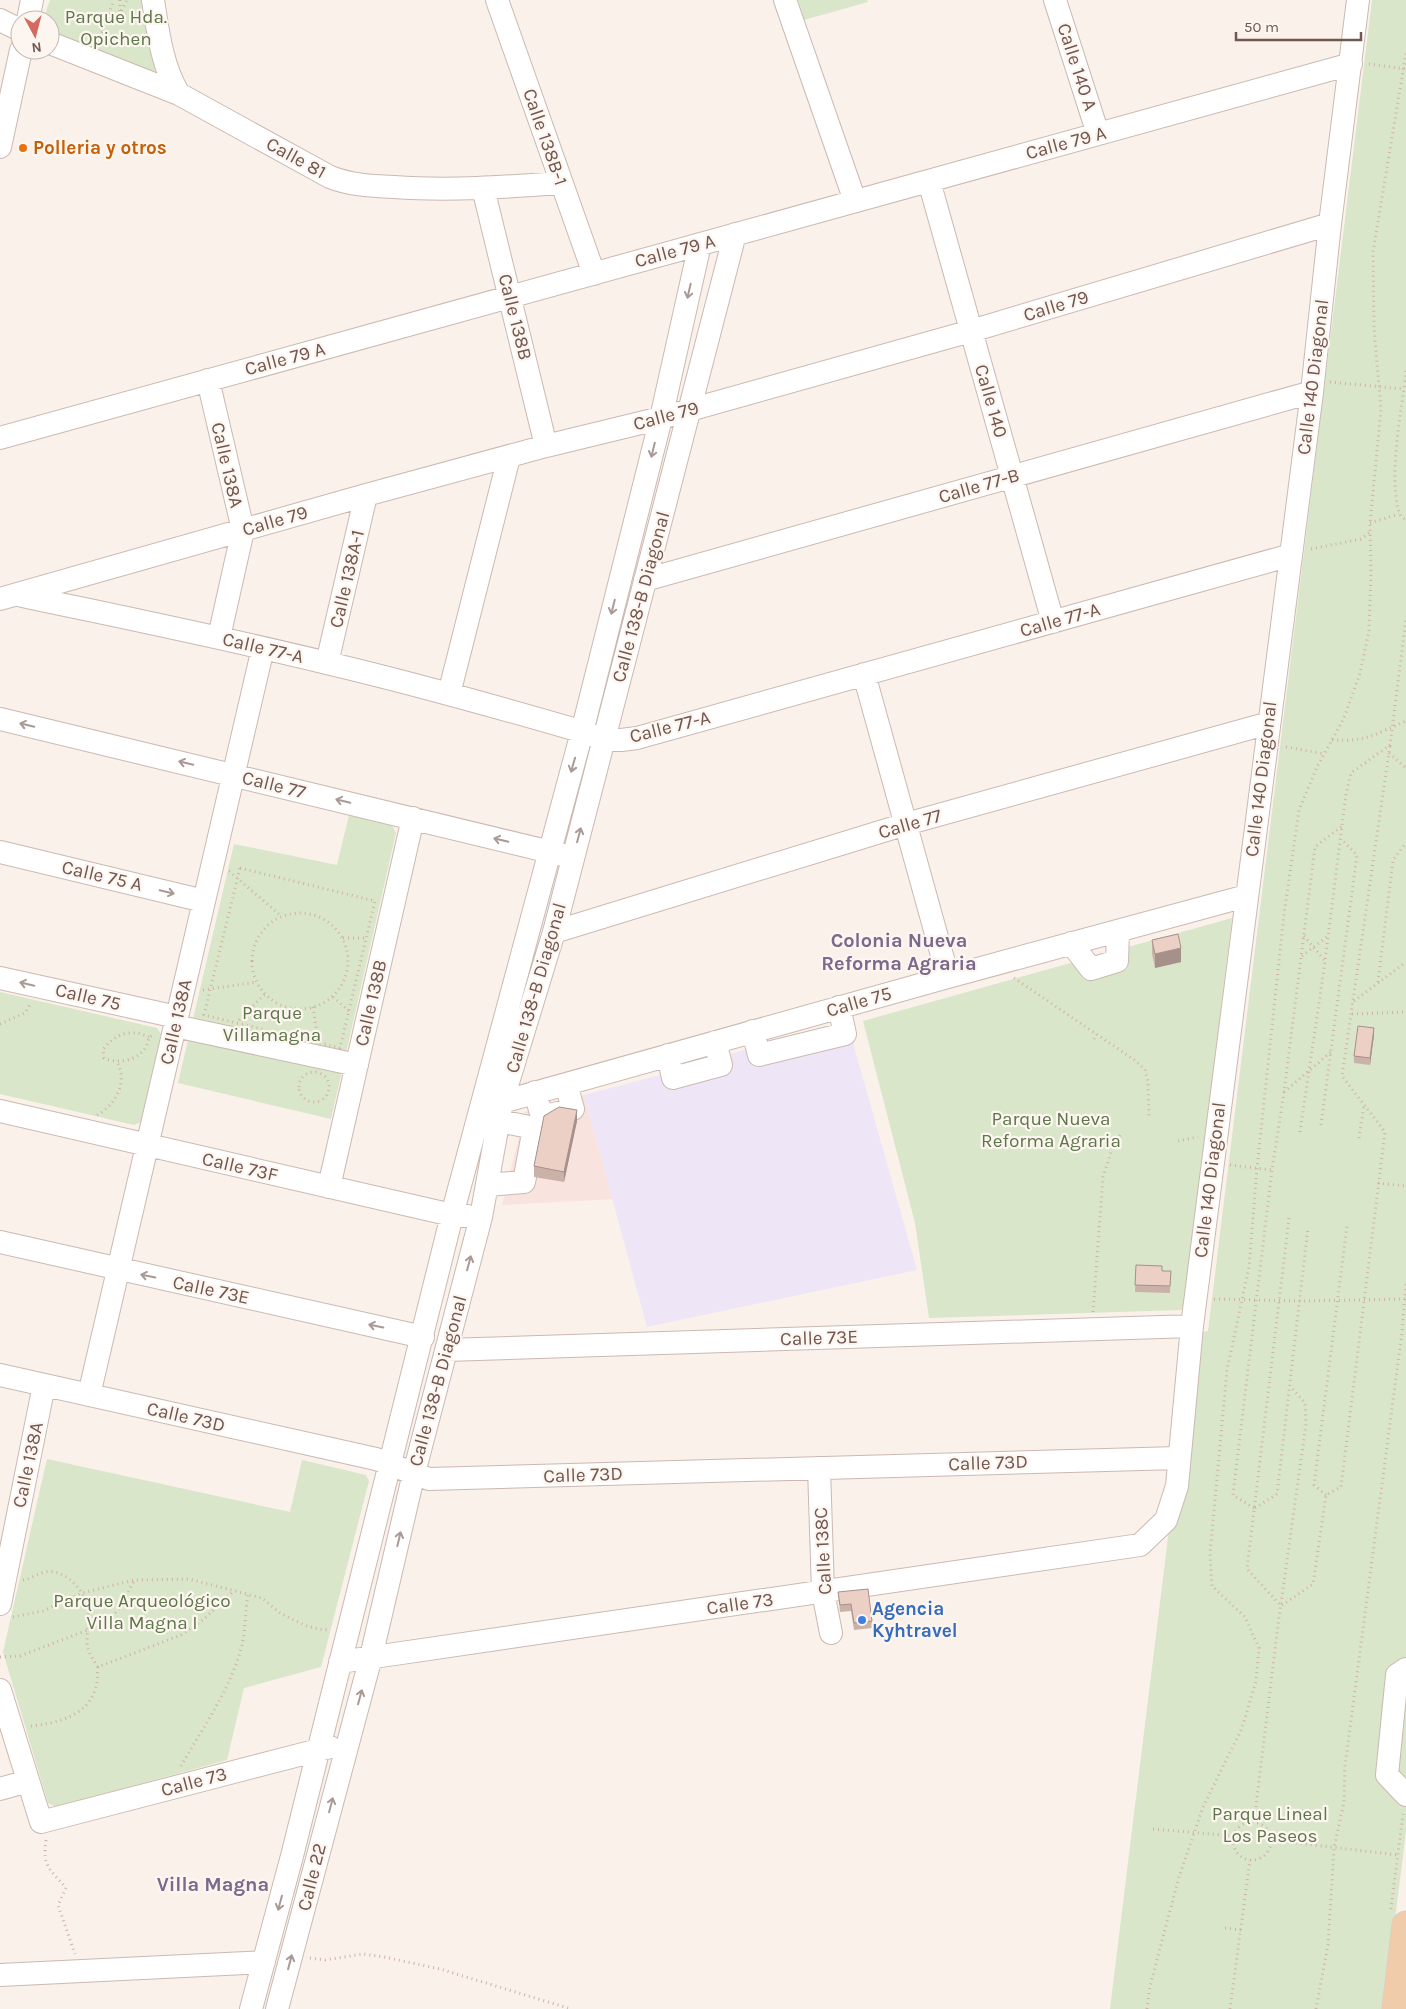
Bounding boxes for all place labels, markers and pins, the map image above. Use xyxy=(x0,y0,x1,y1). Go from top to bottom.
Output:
place label: Polleria y otros xyxy=(33,137,167,159)
marker: Polleria y otros xyxy=(17,142,29,154)
place label: Agencia Kyhtravel xyxy=(872,1598,958,1642)
marker: Agencia Kyhtravel xyxy=(856,1614,868,1626)

